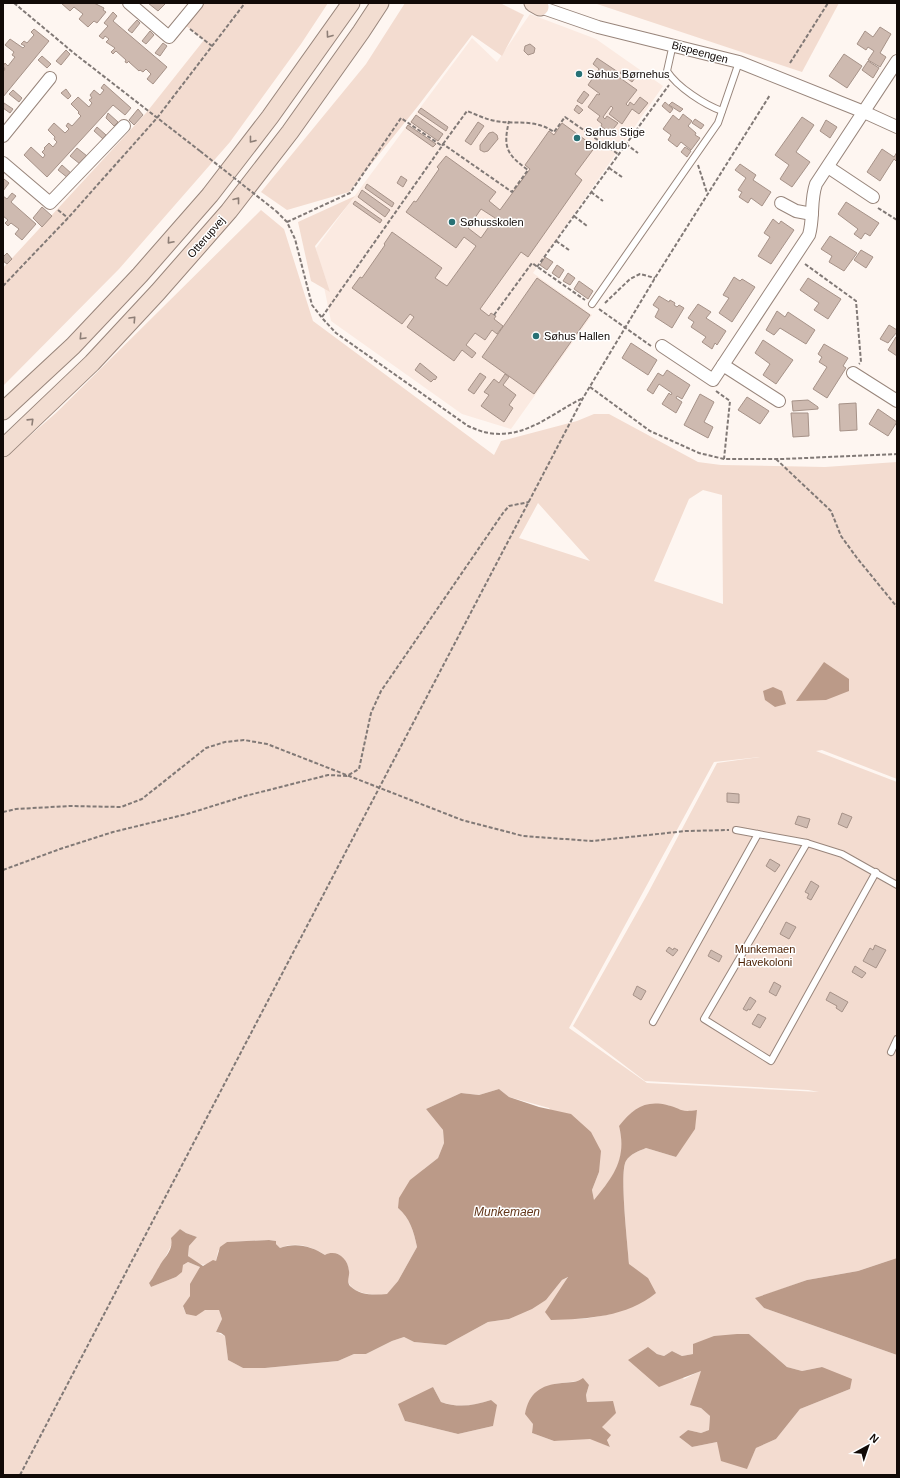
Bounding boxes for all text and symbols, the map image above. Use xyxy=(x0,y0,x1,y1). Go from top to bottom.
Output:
one-way arrow xyxy=(327,31,334,38)
street label: Bispeengen xyxy=(670,39,730,65)
place label: Søhus Børnehus xyxy=(587,68,670,80)
marker: Søhus Børnehus xyxy=(574,69,584,79)
place label: Søhus Stige Boldklub xyxy=(585,126,645,151)
marker: Søhus Stige Boldklub xyxy=(572,133,582,143)
one-way arrow xyxy=(250,136,257,143)
one-way arrow xyxy=(232,198,239,205)
street label: Otterupvej xyxy=(185,214,227,260)
place label: Søhusskolen xyxy=(460,216,524,228)
marker: Søhusskolen xyxy=(447,217,457,227)
one-way arrow xyxy=(167,236,174,243)
one-way arrow xyxy=(128,316,136,324)
place label: Søhus Hallen xyxy=(544,330,610,342)
marker: Søhus Hallen xyxy=(531,331,541,341)
one-way arrow xyxy=(79,332,87,340)
one-way arrow xyxy=(27,419,34,426)
park label: Munkemaen Havekoloni xyxy=(735,943,795,968)
water label: Munkemaen xyxy=(474,1205,540,1219)
north arrow xyxy=(848,1426,888,1466)
text: N xyxy=(868,1431,881,1446)

